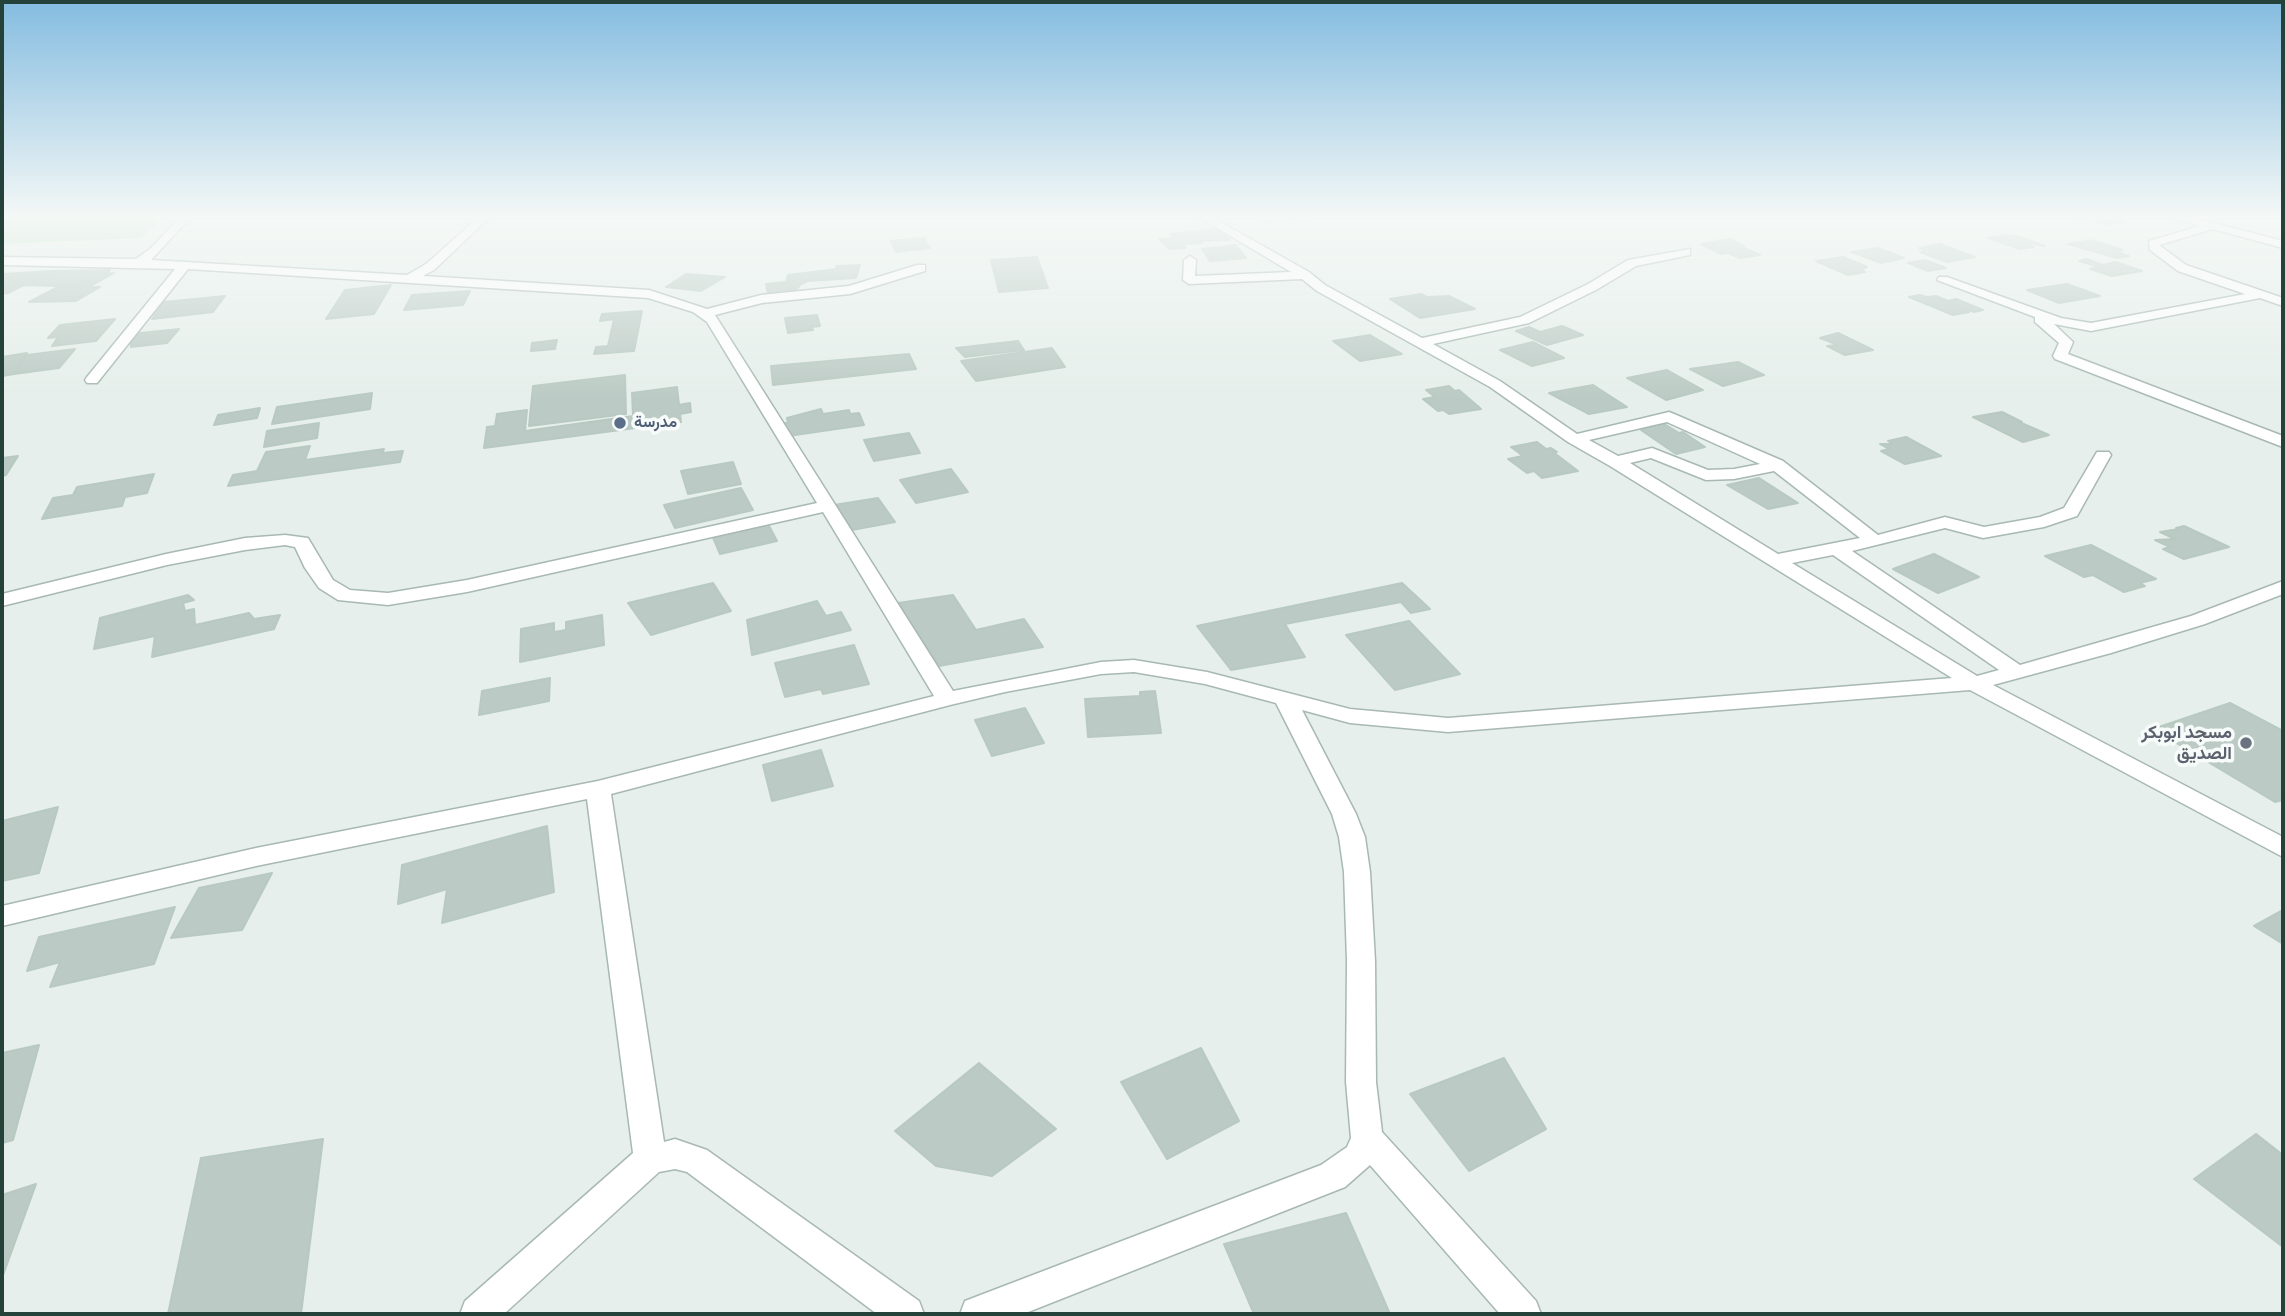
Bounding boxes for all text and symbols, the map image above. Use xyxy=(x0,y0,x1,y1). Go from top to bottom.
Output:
place label: مدرسة xyxy=(634,413,677,433)
marker: مدرسة xyxy=(612,415,628,431)
place label: مسجد ابوبكر الصديق xyxy=(2141,722,2232,764)
marker: مسجد ابوبكر الصديق xyxy=(2238,735,2254,751)

